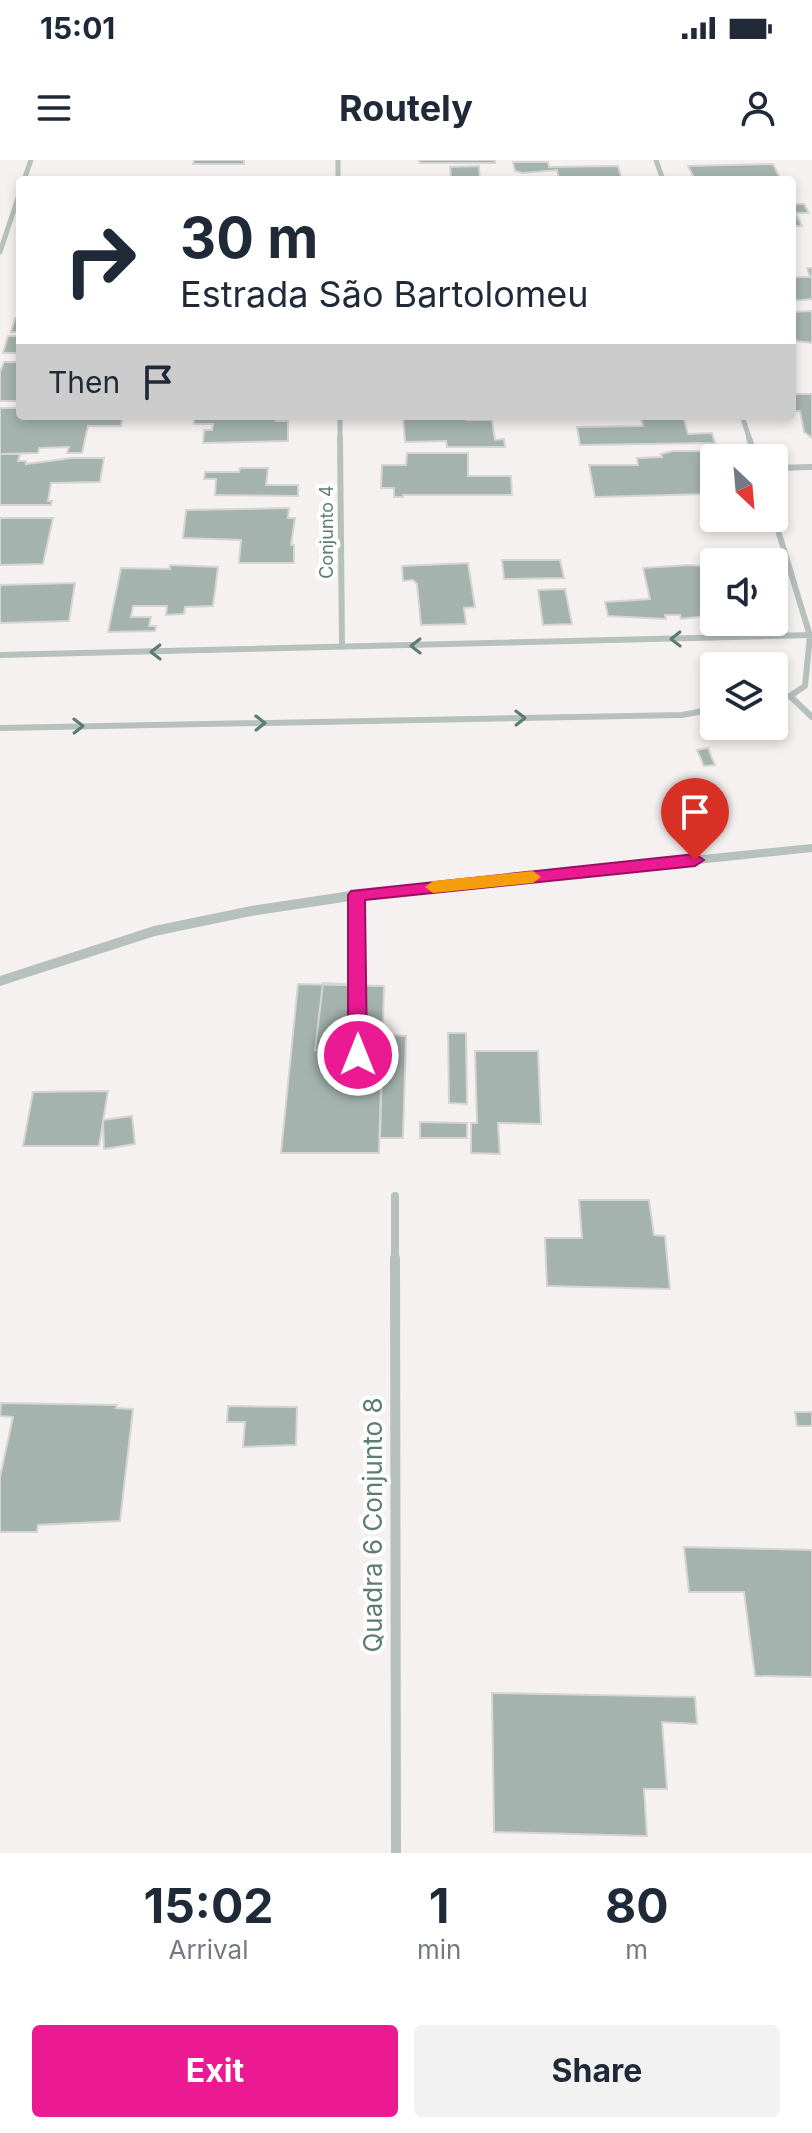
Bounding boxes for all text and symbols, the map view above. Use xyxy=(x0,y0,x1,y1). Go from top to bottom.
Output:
text: 15:01 xyxy=(40,10,115,46)
icon: menu xyxy=(32,86,76,130)
text: Routely xyxy=(339,86,473,130)
icon: person xyxy=(736,86,780,130)
text: 30 m xyxy=(180,204,318,272)
icon: right xyxy=(48,208,152,312)
text: Estrada São Bartolomeu xyxy=(180,272,589,316)
icon: arrive xyxy=(136,360,180,404)
text: Then xyxy=(48,364,120,400)
north arrow xyxy=(700,444,788,532)
map controls xyxy=(700,444,788,740)
street label: Conjunto 4 xyxy=(316,485,337,579)
button: sound xyxy=(700,548,788,636)
one-way arrow xyxy=(669,630,682,648)
one-way arrow xyxy=(409,637,422,654)
one-way arrow xyxy=(149,643,162,661)
button: layers xyxy=(700,652,788,740)
one-way arrow xyxy=(514,709,527,726)
one-way arrow xyxy=(254,714,267,732)
one-way arrow xyxy=(72,718,85,735)
pin xyxy=(661,778,729,860)
icon: arrive xyxy=(673,790,717,834)
position arrow xyxy=(316,1013,400,1097)
street label: Quadra 6 Conjunto 8 xyxy=(357,1397,388,1653)
text: 15:02 xyxy=(143,1876,274,1935)
text: 1 xyxy=(429,1876,450,1935)
text: 80 xyxy=(605,1876,669,1935)
text: Arrival xyxy=(168,1934,249,1965)
text: min xyxy=(417,1934,461,1965)
text: m xyxy=(625,1934,648,1965)
button: Exit xyxy=(32,2025,398,2117)
button: Share xyxy=(414,2025,780,2117)

